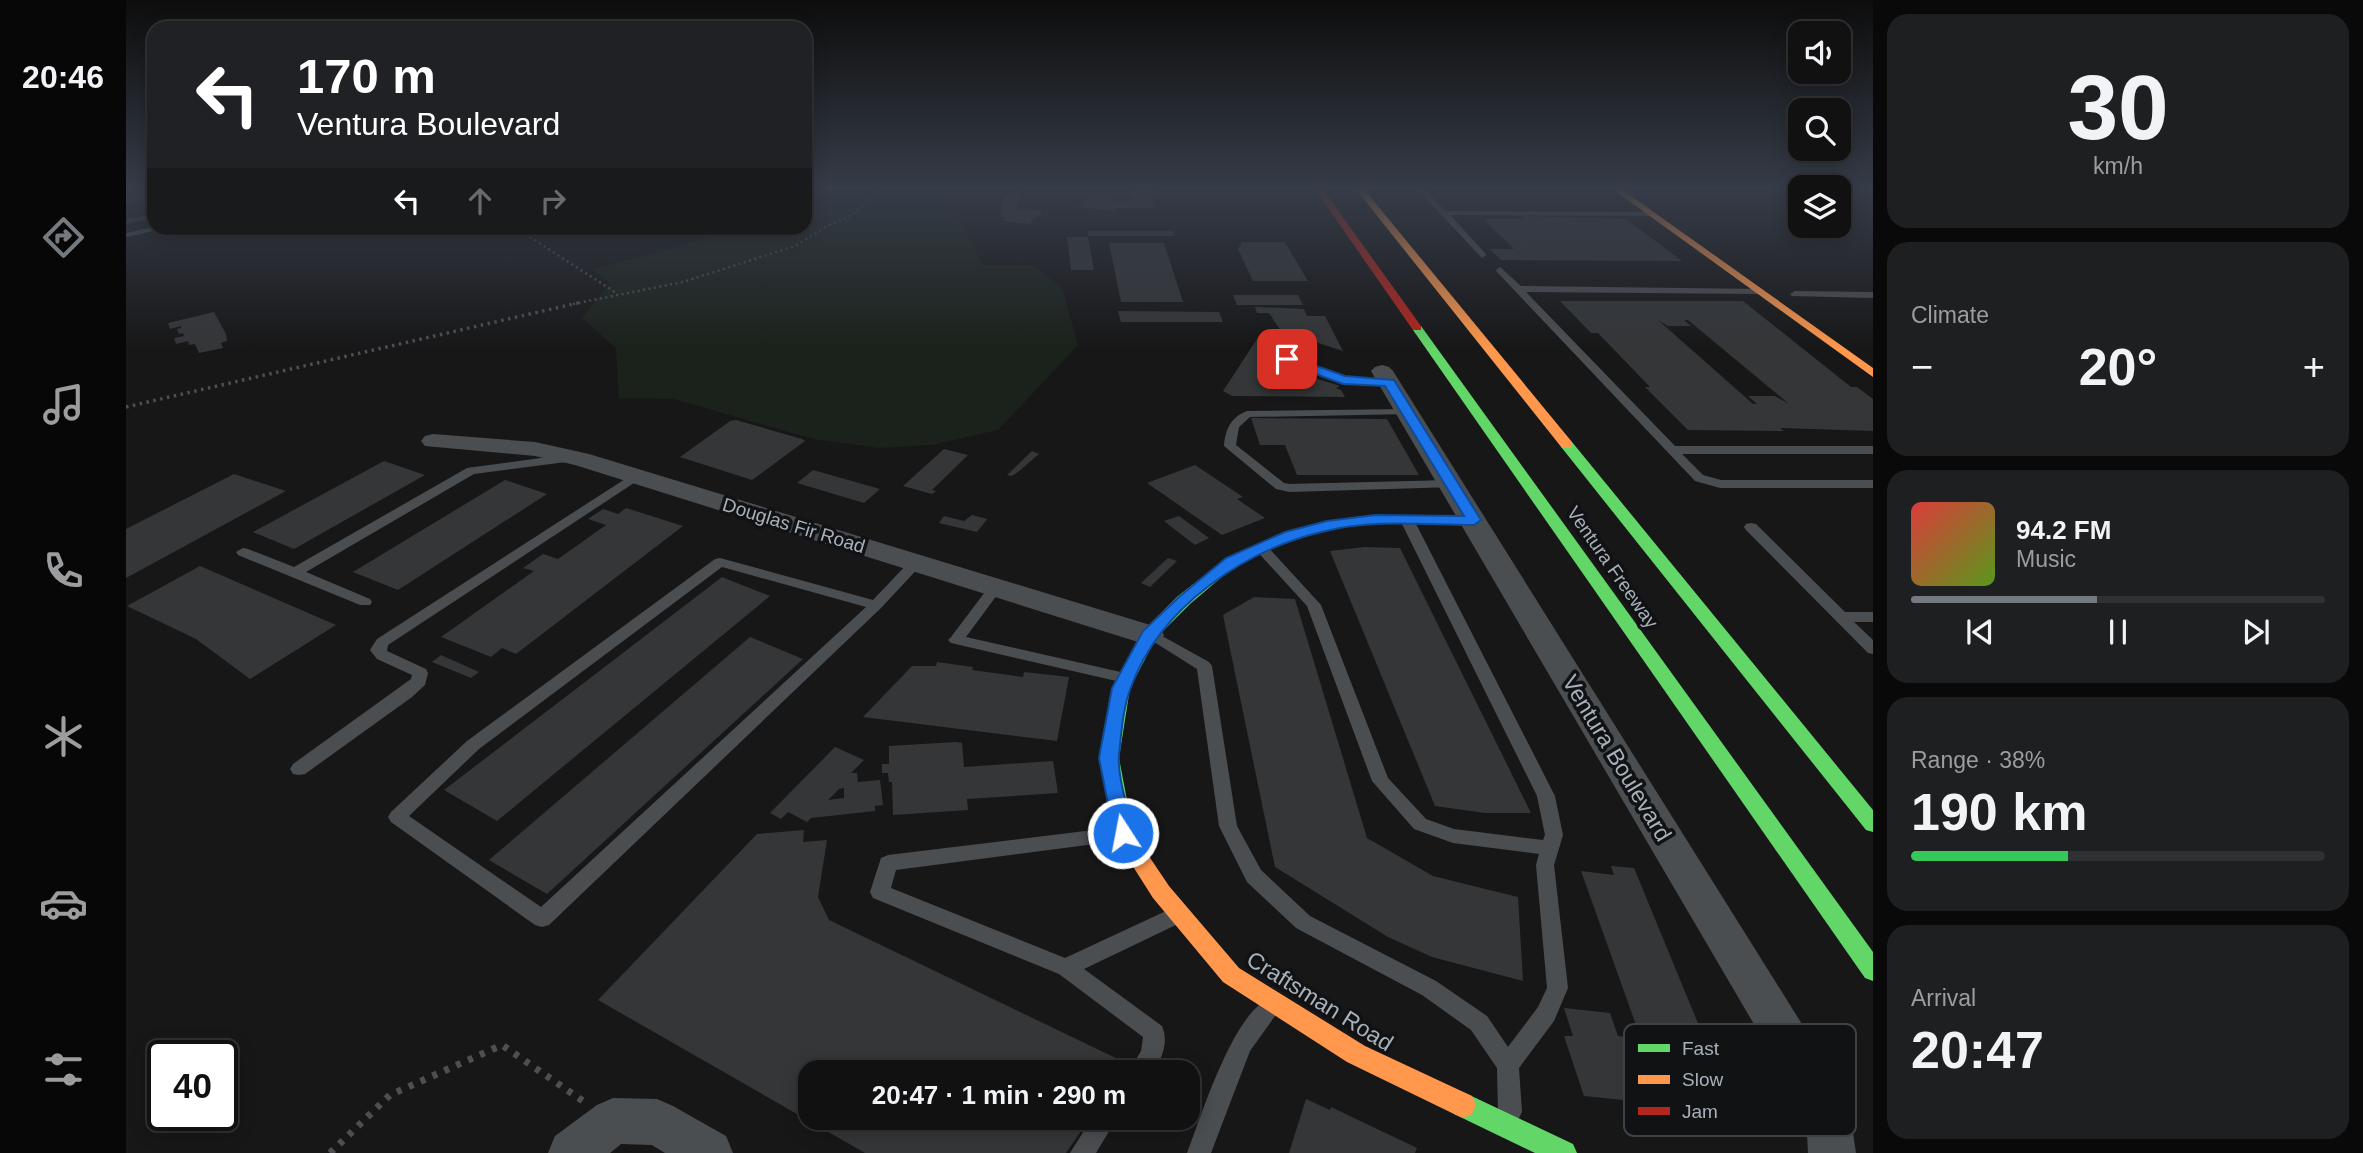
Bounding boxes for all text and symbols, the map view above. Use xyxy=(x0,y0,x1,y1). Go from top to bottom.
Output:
map controls xyxy=(1788,21,1851,238)
button: sound xyxy=(1788,21,1851,84)
icon: left xyxy=(182,49,273,140)
text: 170 m xyxy=(297,49,436,103)
text: 30 xyxy=(2067,57,2169,158)
text: 20:46 xyxy=(22,59,104,95)
button: search xyxy=(1788,98,1851,161)
text: Ventura Boulevard xyxy=(297,106,560,142)
text: km/h xyxy=(2093,153,2143,179)
button: layers xyxy=(1788,175,1851,238)
icon: left xyxy=(388,182,426,220)
icon: ahead xyxy=(461,182,499,220)
icon: right xyxy=(534,182,572,220)
icon: directions xyxy=(39,213,88,262)
text: Climate xyxy=(1911,302,1989,328)
pin xyxy=(1257,329,1317,389)
text: 20° xyxy=(2079,338,2157,396)
icon: arrive xyxy=(1268,340,1306,378)
text: − xyxy=(1911,346,1933,388)
text: + xyxy=(2303,346,2325,388)
icon: music xyxy=(39,380,88,429)
street label: Douglas Fir Road xyxy=(720,494,868,557)
street label: Ventura Freeway xyxy=(1563,502,1663,633)
text: 94.2 FM xyxy=(2016,515,2111,545)
icon: phone xyxy=(39,546,88,595)
text: Music xyxy=(2016,546,2076,572)
icon: previous xyxy=(1961,613,1999,651)
icon: pause xyxy=(2099,613,2137,651)
icon: next xyxy=(2237,613,2275,651)
street label: Ventura Boulevard xyxy=(1557,670,1677,846)
icon: climate xyxy=(39,712,88,761)
text: Range · 38% xyxy=(1911,747,2045,773)
text: 190 km xyxy=(1911,783,2087,841)
position arrow xyxy=(1086,796,1160,870)
icon: car xyxy=(39,879,88,928)
street label: Craftsman Road xyxy=(1242,946,1398,1056)
text: Arrival xyxy=(1911,985,1976,1011)
text: 20:47 xyxy=(1911,1021,2044,1079)
legend xyxy=(1624,1024,1856,1136)
text: Fast xyxy=(1682,1038,1720,1059)
speed limit sign: 40 xyxy=(147,1040,238,1131)
icon: filters xyxy=(39,1045,88,1094)
text: Slow xyxy=(1682,1069,1723,1090)
text: 20:47 · 1 min · 290 m xyxy=(872,1080,1126,1110)
text: Jam xyxy=(1682,1101,1718,1122)

